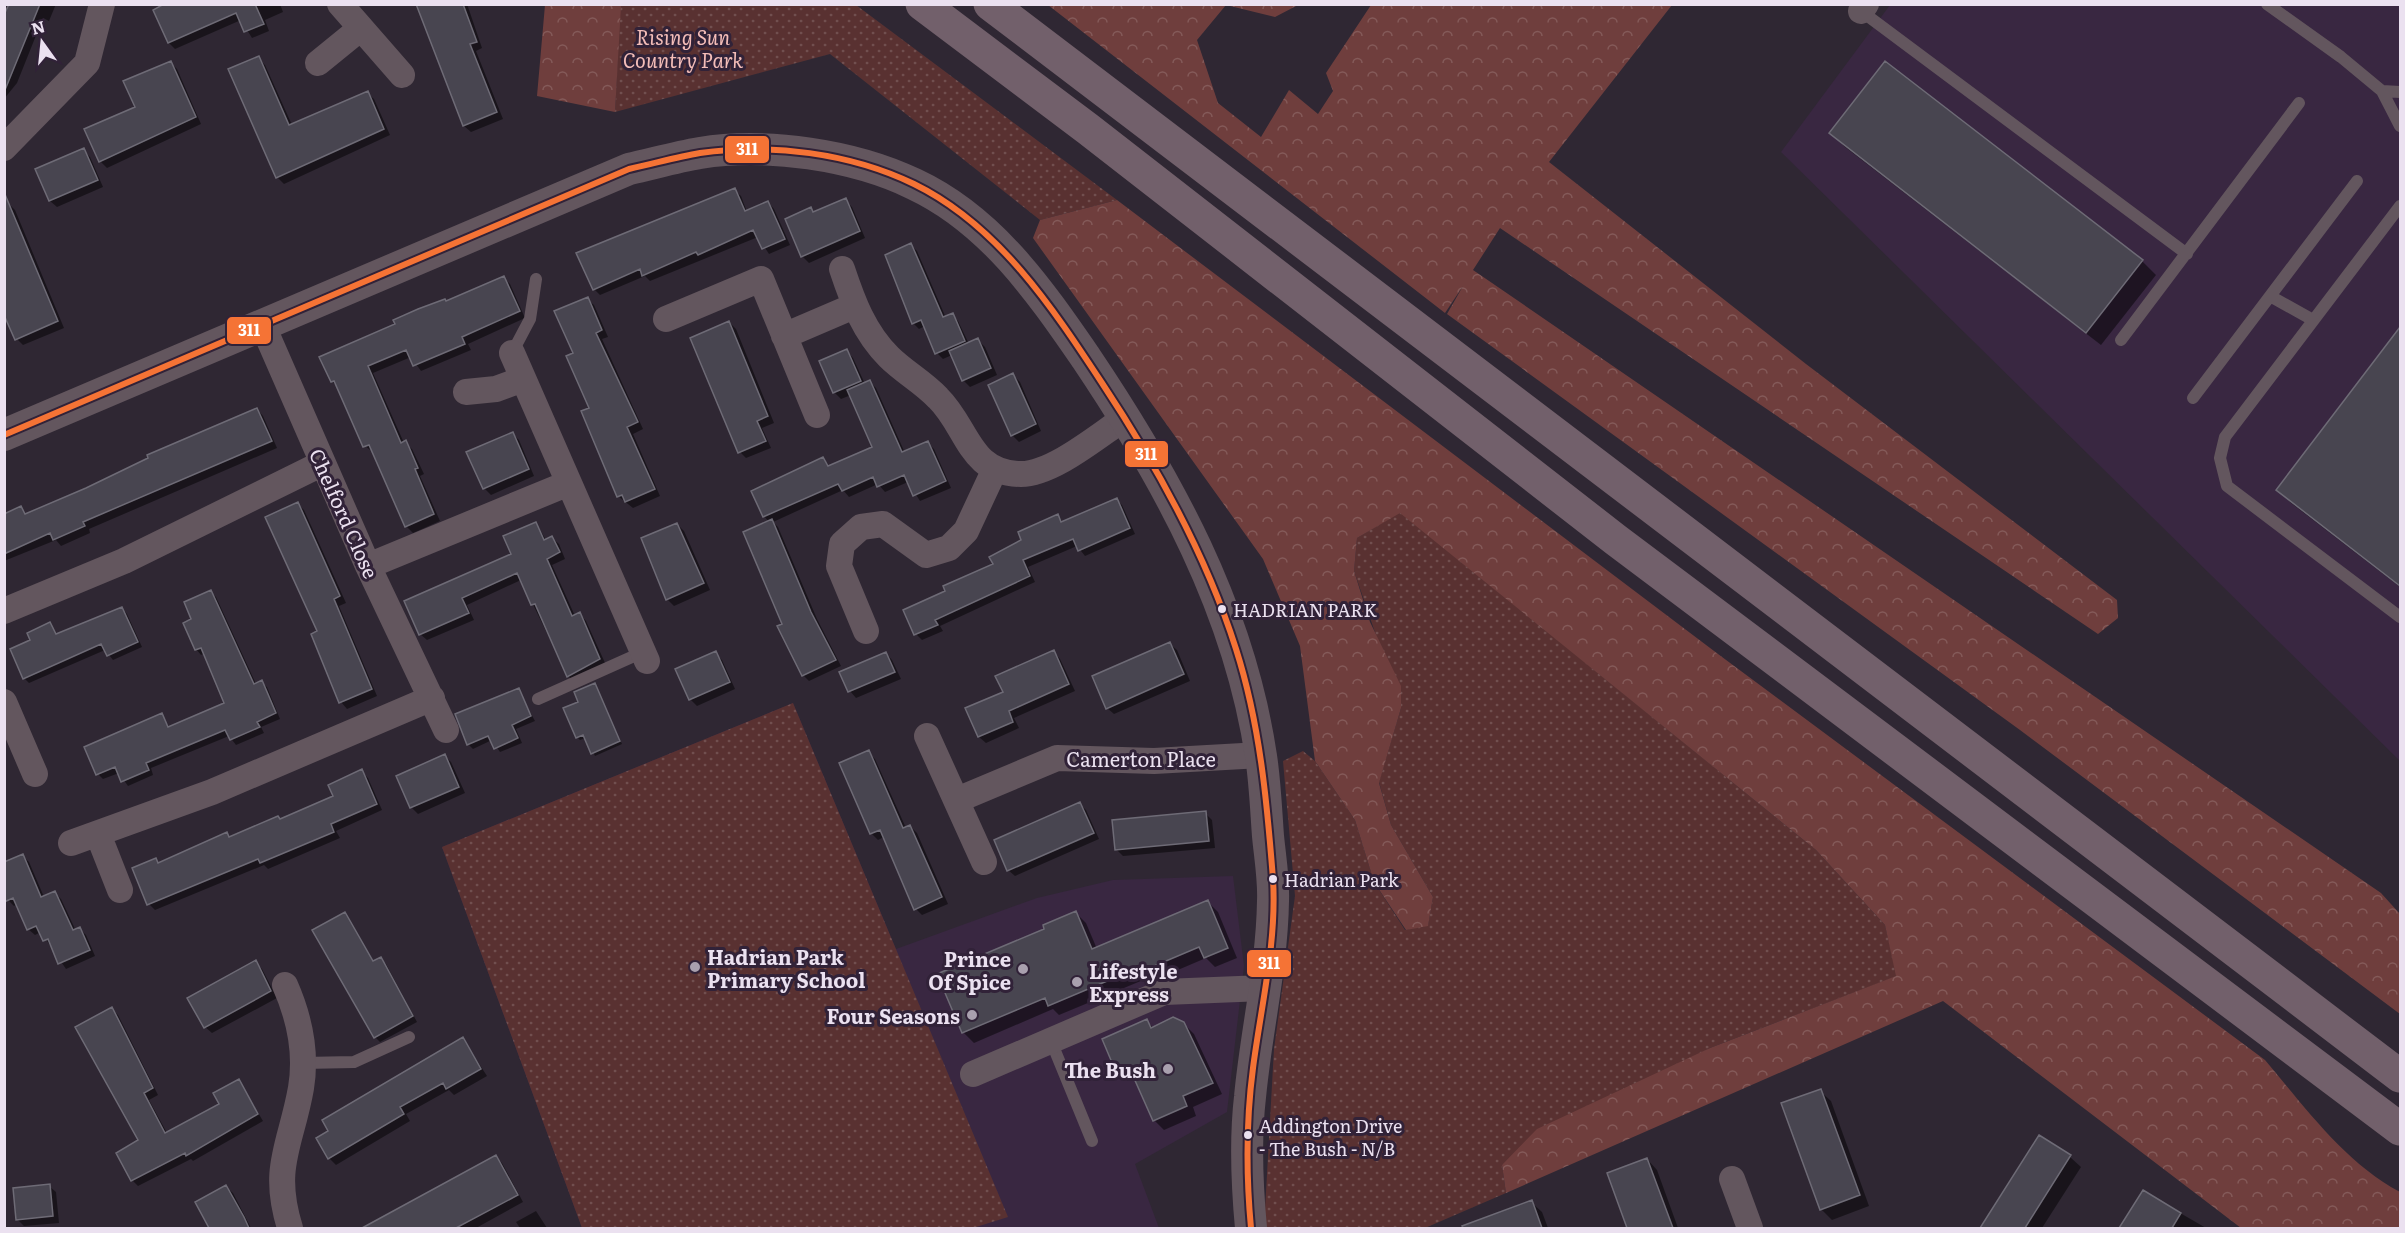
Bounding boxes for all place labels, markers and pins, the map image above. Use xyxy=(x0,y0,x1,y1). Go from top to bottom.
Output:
place label: HADRIAN PARK xyxy=(1233,596,1377,623)
marker: HADRIAN PARK xyxy=(1216,603,1228,615)
place label: Hadrian Park xyxy=(1284,866,1400,893)
marker: Hadrian Park xyxy=(1267,873,1279,885)
place label: Hadrian Park Primary School xyxy=(707,941,865,994)
place label: Prince Of Spice xyxy=(928,943,1011,996)
place label: Lifestyle Express xyxy=(1089,955,1177,1008)
marker: Hadrian Park Primary School xyxy=(688,960,702,974)
marker: Prince Of Spice xyxy=(1016,962,1030,976)
marker: Lifestyle Express xyxy=(1070,975,1084,989)
place label: Four Seasons xyxy=(826,1000,960,1030)
marker: Four Seasons xyxy=(965,1008,979,1022)
place label: The Bush xyxy=(1064,1054,1156,1084)
marker: The Bush xyxy=(1161,1062,1175,1076)
place label: Addington Drive - The Bush - N/B xyxy=(1259,1112,1402,1162)
marker: Addington Drive - The Bush - N/B xyxy=(1242,1129,1254,1141)

